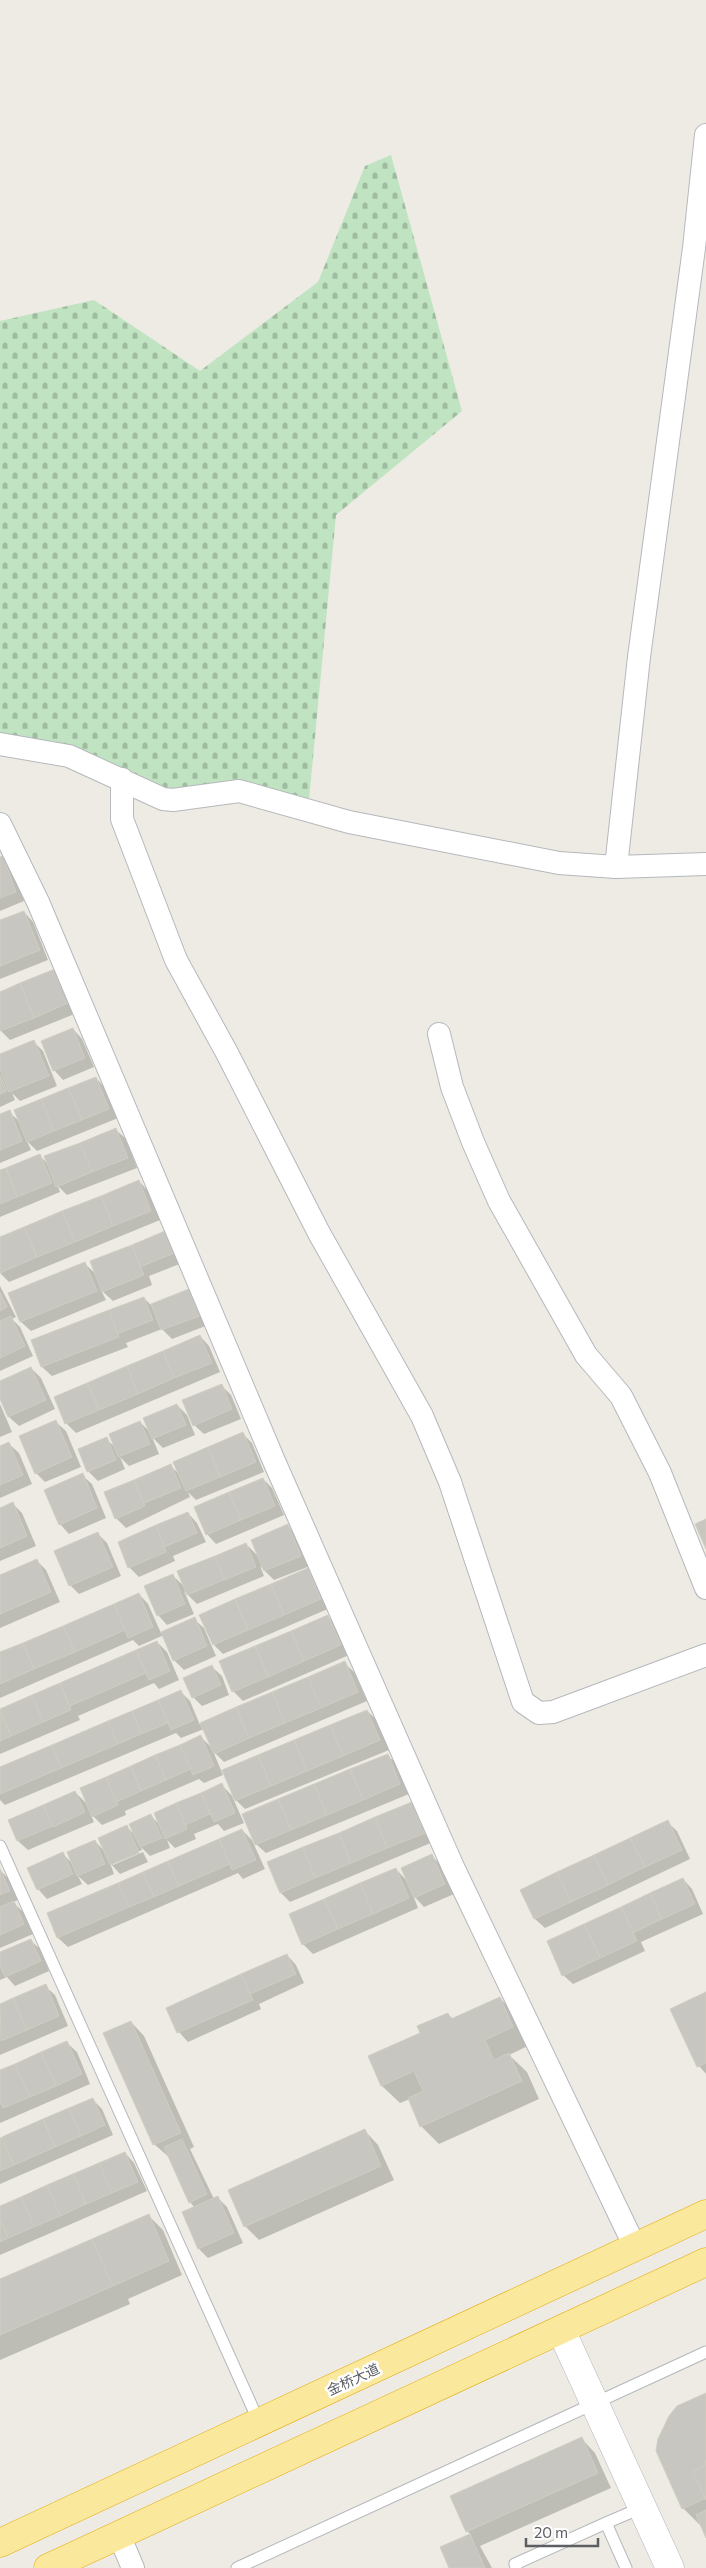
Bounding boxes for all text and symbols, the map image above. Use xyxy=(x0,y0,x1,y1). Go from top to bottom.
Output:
street label: 金桥大道 xyxy=(324,2359,382,2399)
scale bar xyxy=(526,2516,598,2548)
text: 20 m xyxy=(534,2523,568,2541)

